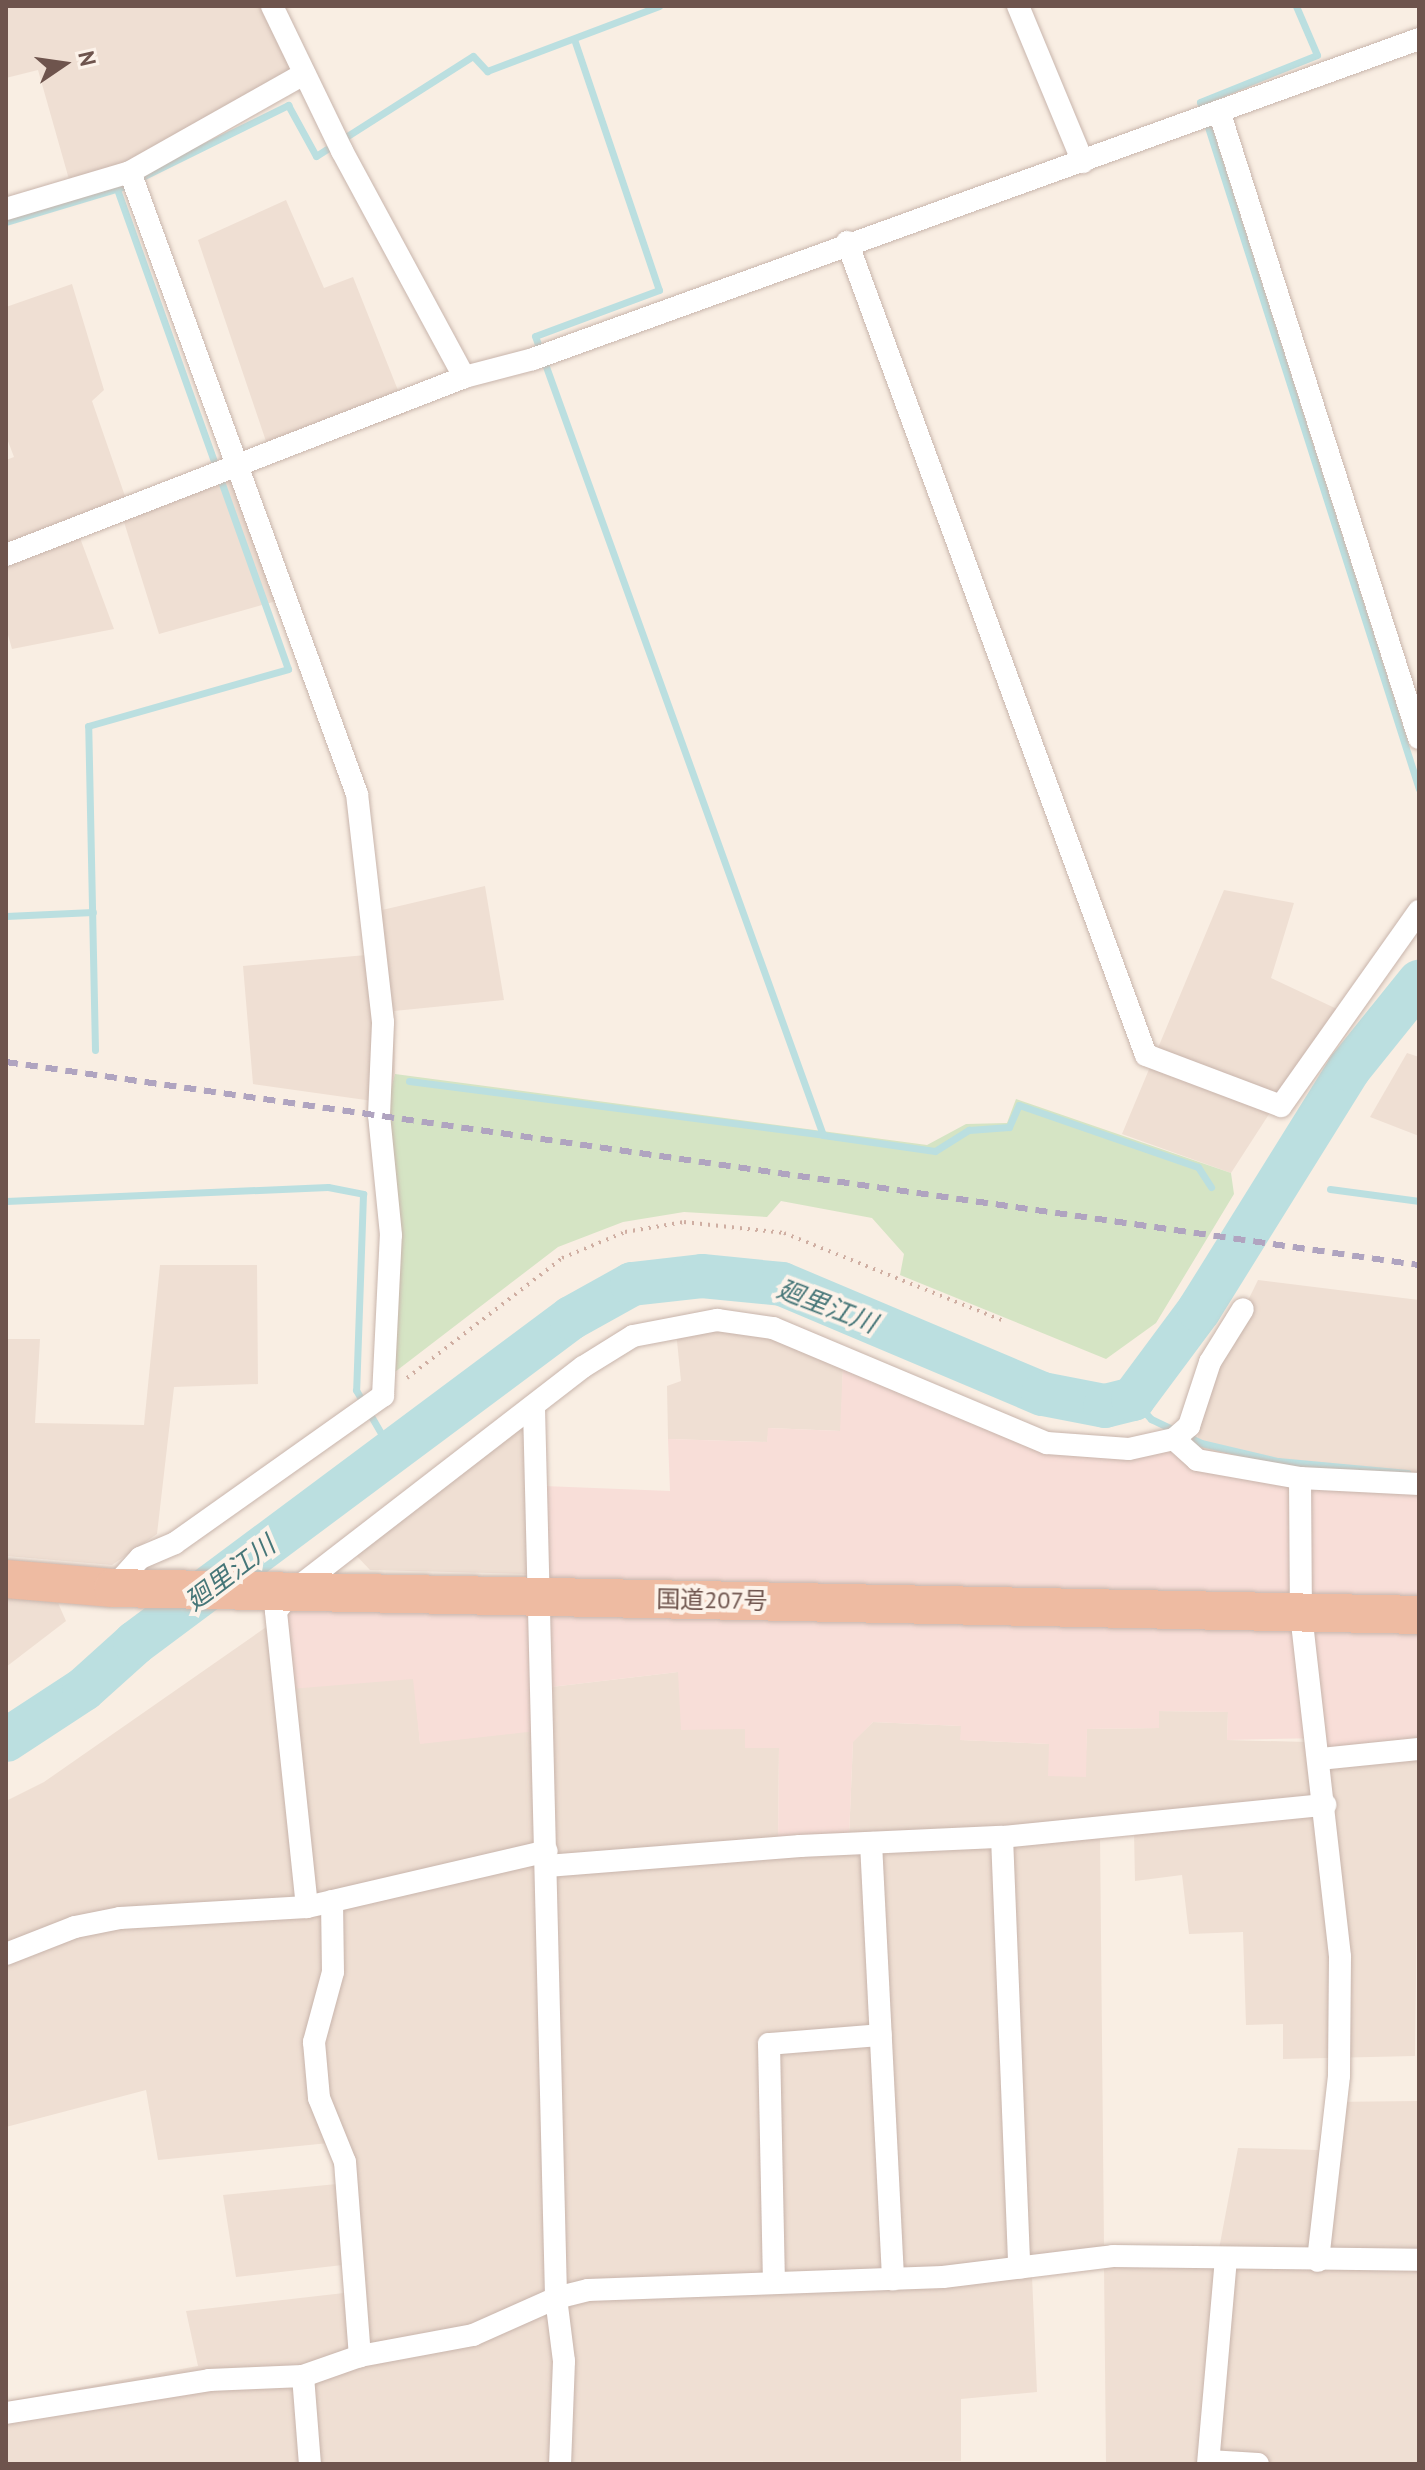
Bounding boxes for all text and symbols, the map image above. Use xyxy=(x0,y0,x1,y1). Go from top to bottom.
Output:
north arrow xyxy=(24,24,104,104)
text: N xyxy=(72,48,103,69)
water label: 廻里江川 xyxy=(773,1273,881,1339)
water label: 廻里江川 xyxy=(179,1529,281,1617)
street label: 国道207号 xyxy=(656,1585,768,1615)

